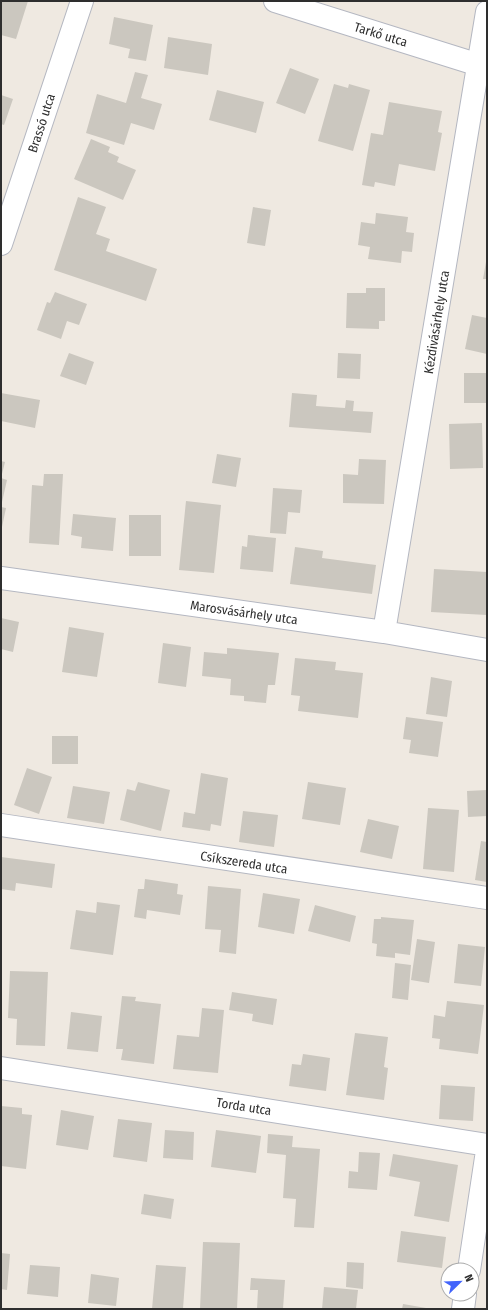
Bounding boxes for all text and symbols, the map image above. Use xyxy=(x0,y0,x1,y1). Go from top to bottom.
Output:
street label: Tarkő utca xyxy=(352,19,409,50)
street label: Brassó utca xyxy=(25,92,58,155)
street label: Kézdivásárhely utca xyxy=(421,269,452,375)
street label: Marosvásárhely utca xyxy=(189,598,299,627)
street label: Csíkszereda utca xyxy=(199,848,289,877)
street label: Torda utca xyxy=(215,1095,272,1118)
north arrow xyxy=(440,1262,480,1302)
text: N xyxy=(461,1273,476,1284)

